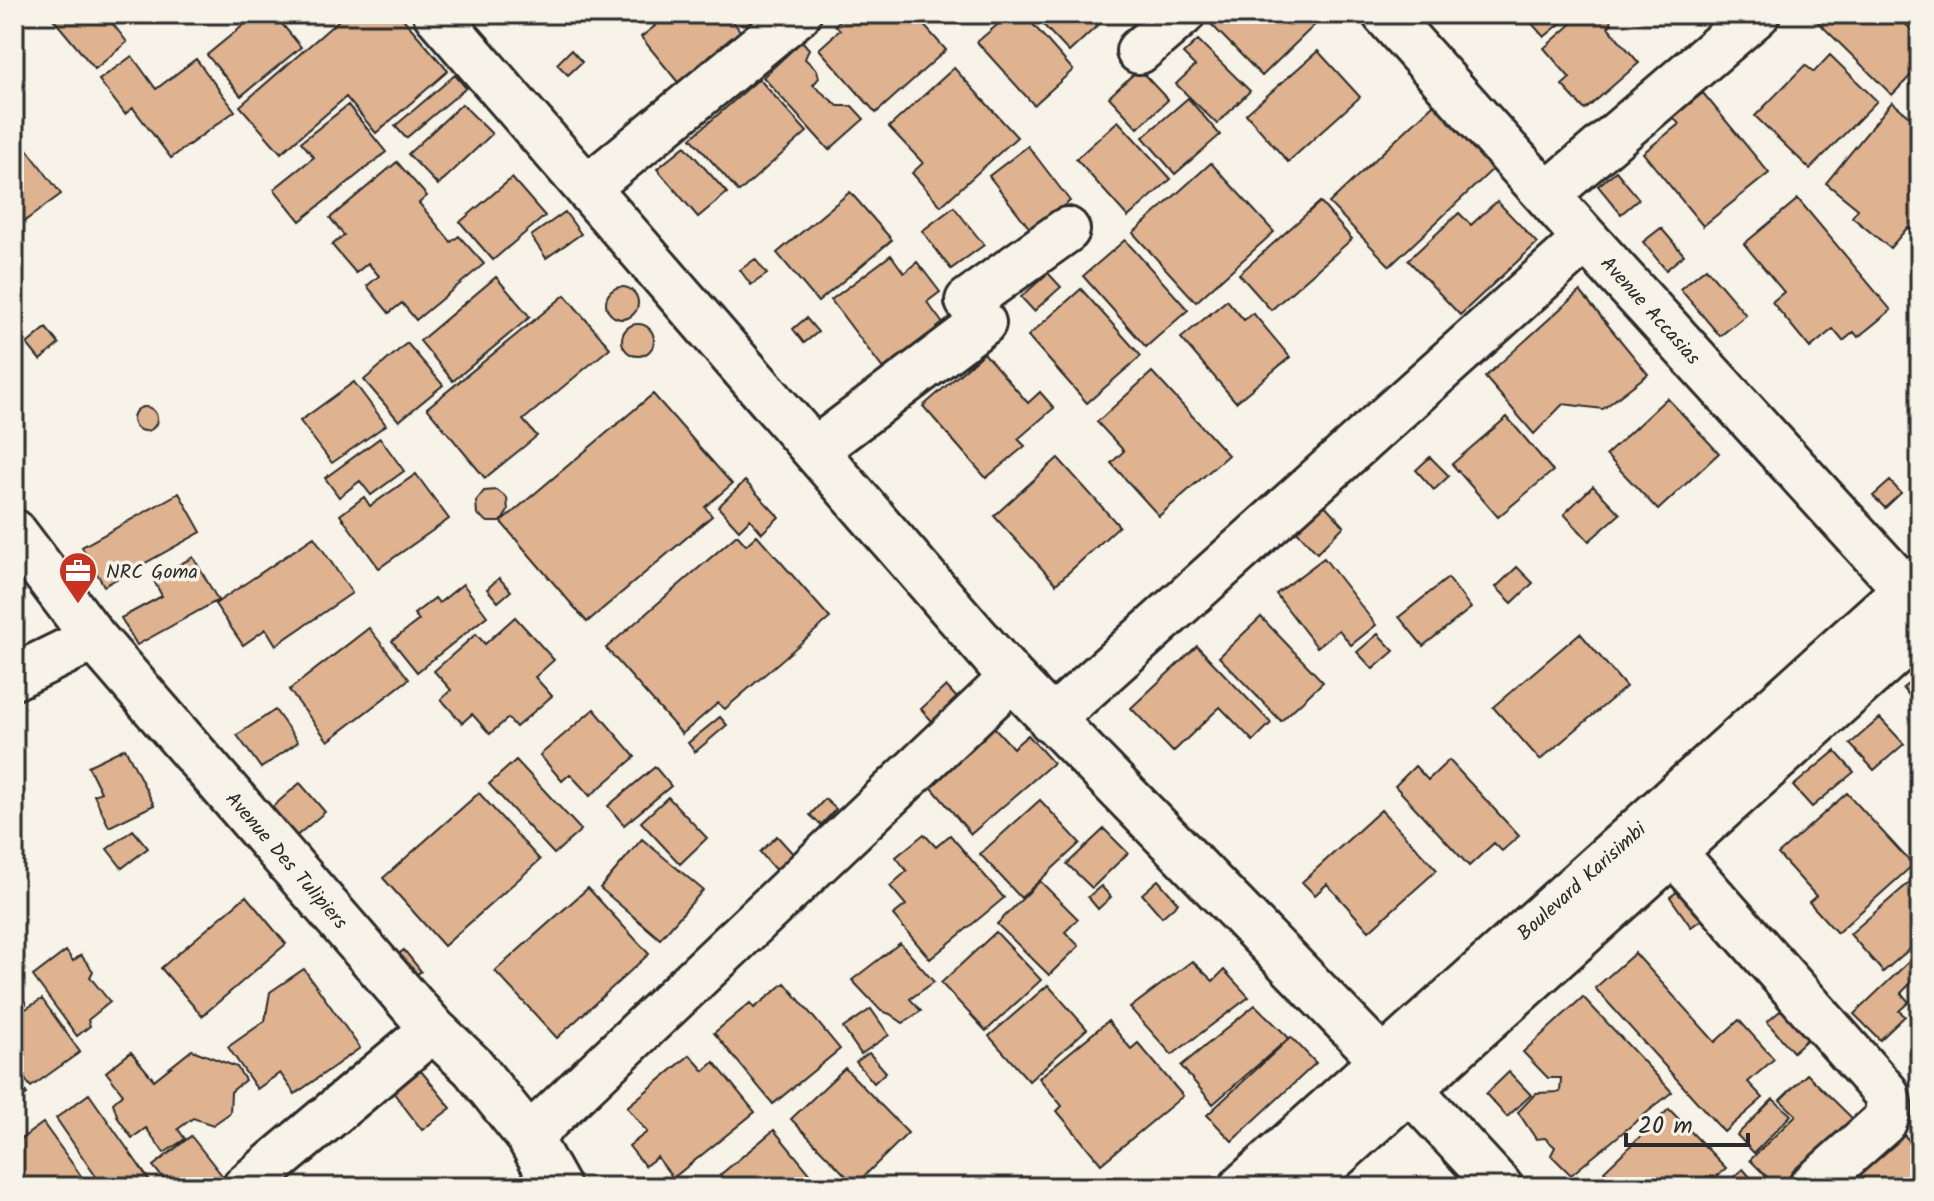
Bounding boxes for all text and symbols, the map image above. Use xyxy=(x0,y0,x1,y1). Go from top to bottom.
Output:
street label: Avenue Accasias xyxy=(1592,250,1708,373)
office icon: NRC Goma xyxy=(57,550,99,605)
place label: NRC Goma xyxy=(106,557,198,589)
street label: Avenue Des Tulipiers xyxy=(216,785,355,938)
street label: Boulevard Karisimbi xyxy=(1510,815,1655,950)
scale bar xyxy=(1626,1097,1748,1147)
text: 20 m xyxy=(1638,1107,1693,1146)

